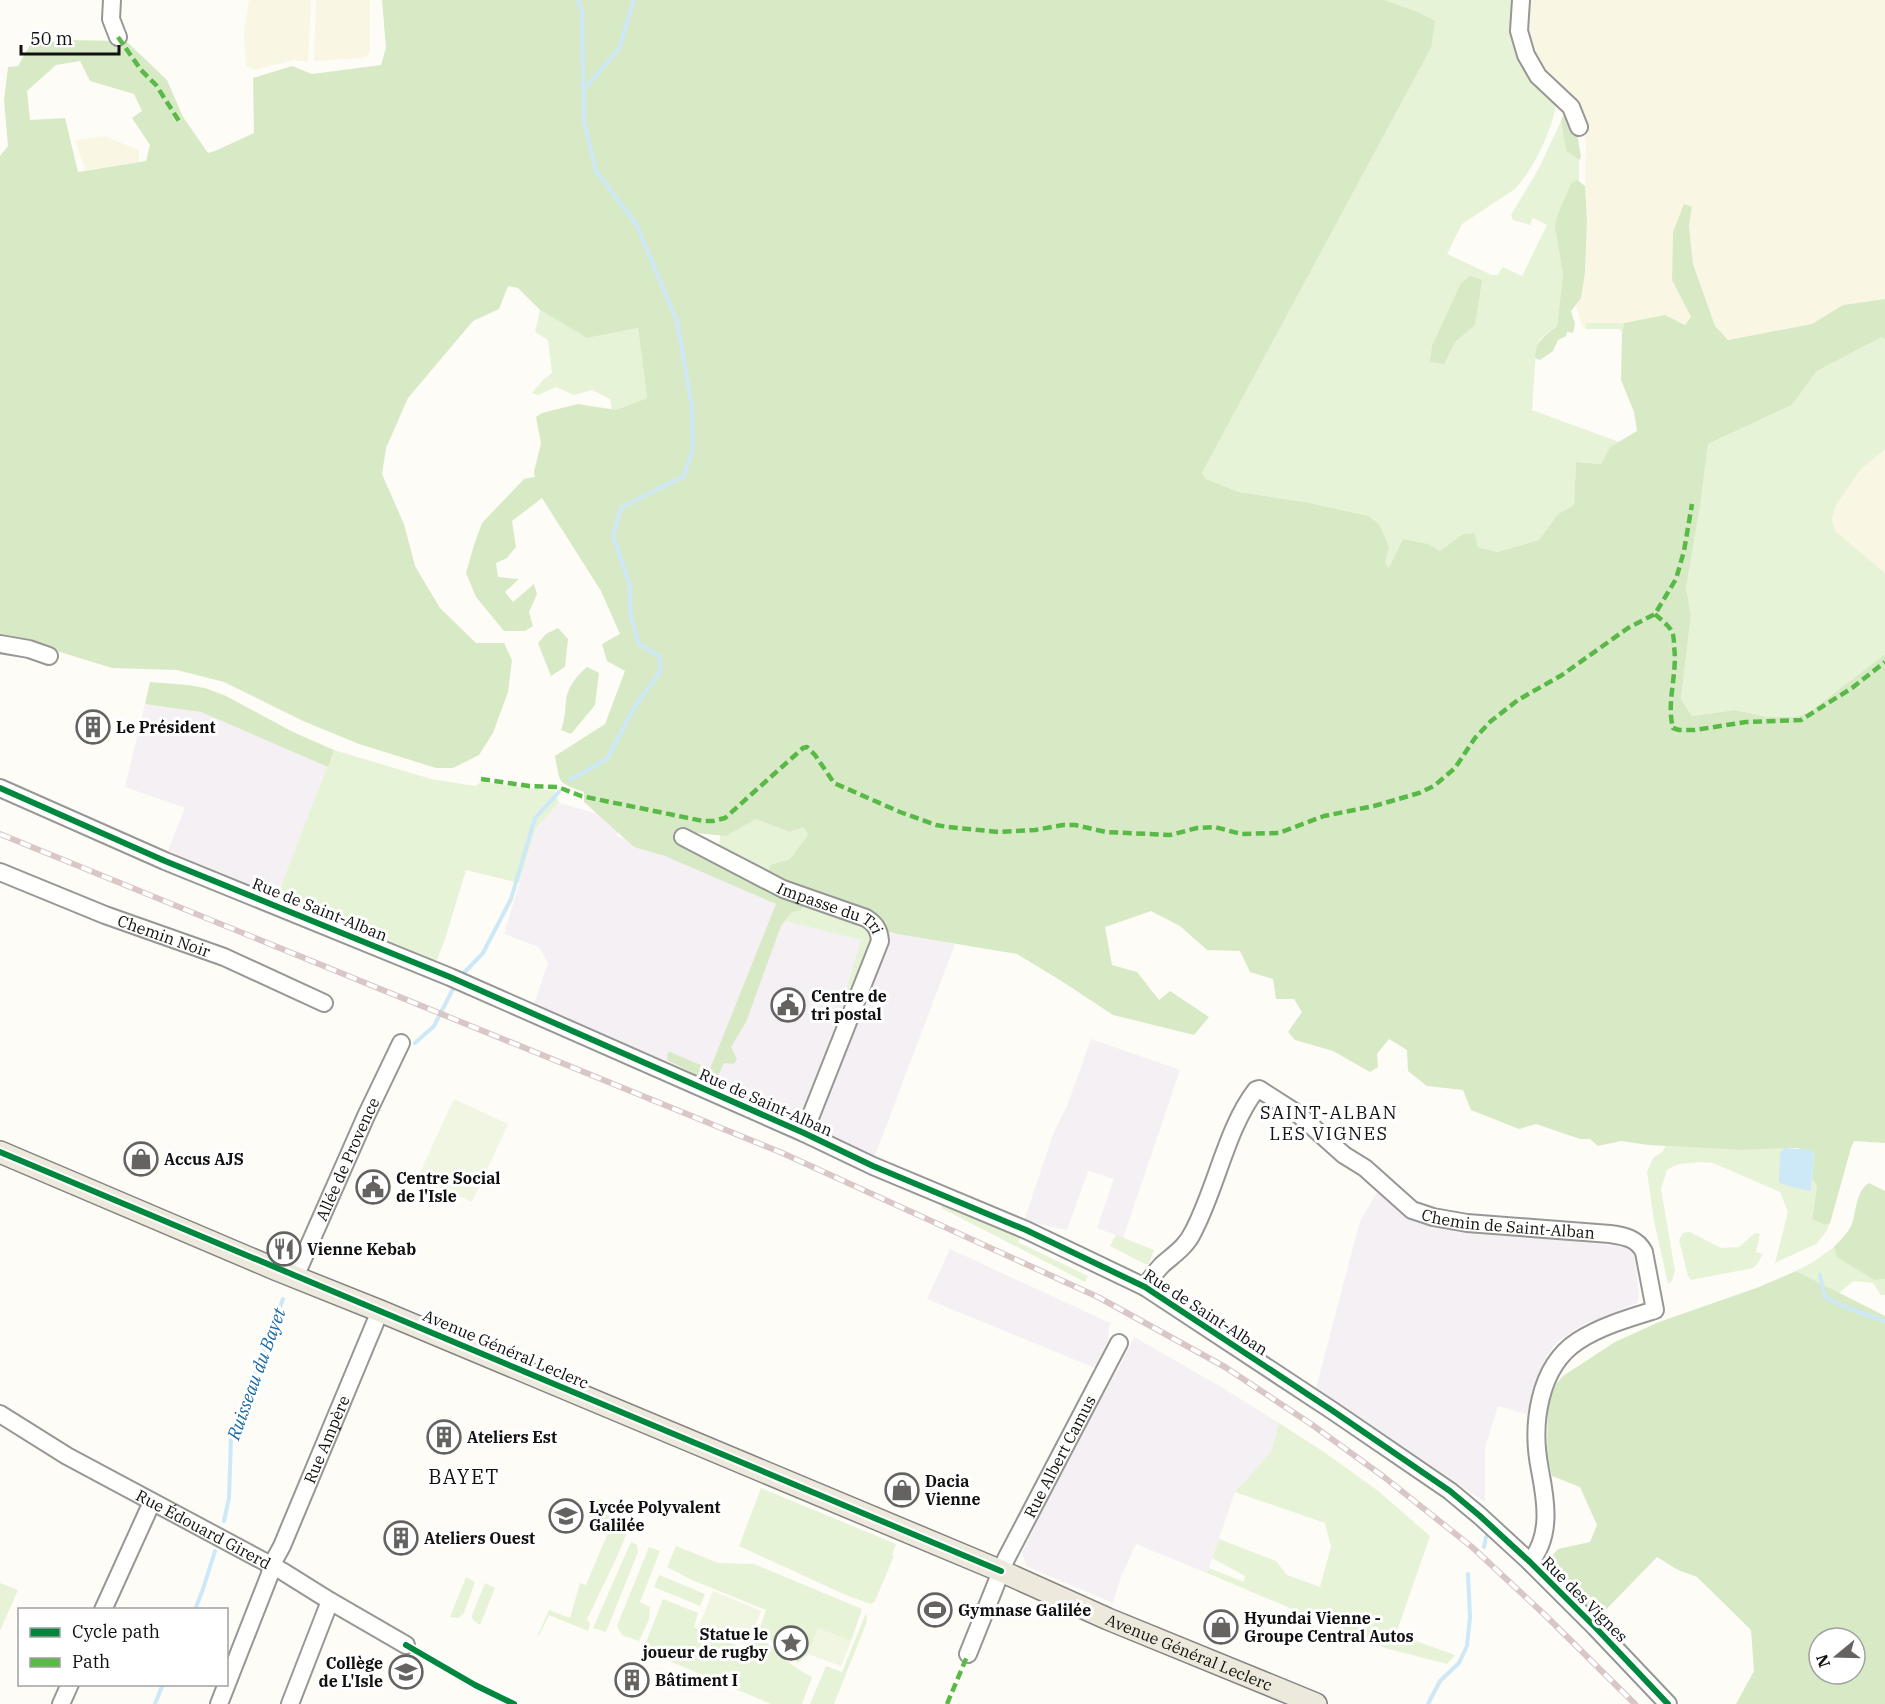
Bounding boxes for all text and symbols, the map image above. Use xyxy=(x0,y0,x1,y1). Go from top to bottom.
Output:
scale bar xyxy=(21,18,118,56)
text: 50 m xyxy=(30,27,73,50)
building icon: Le Président xyxy=(75,709,111,745)
place label: Le Président xyxy=(116,717,216,737)
street label: Rue de Saint-Alban xyxy=(250,873,390,945)
street label: Impasse du Tri xyxy=(774,878,888,937)
street label: Chemin Noir xyxy=(115,910,213,961)
place label: Centre de tri postal xyxy=(811,986,887,1024)
public building icon: Centre de tri postal xyxy=(770,987,806,1023)
street label: Rue de Saint-Alban xyxy=(696,1064,836,1140)
street label: Allée de Provence xyxy=(311,1094,383,1224)
district label: SAINT-ALBAN LES VIGNES xyxy=(1260,1101,1398,1145)
shop icon: Accus AJS xyxy=(123,1141,159,1177)
place label: Accus AJS xyxy=(164,1149,244,1169)
place label: Centre Social de l'Isle xyxy=(396,1168,501,1206)
public building icon: Centre Social de l'Isle xyxy=(355,1169,391,1205)
street label: Chemin de Saint-Alban xyxy=(1419,1204,1596,1243)
restaurant icon: Vienne Kebab xyxy=(266,1231,302,1267)
place label: Vienne Kebab xyxy=(307,1239,416,1259)
street label: Rue de Saint-Alban xyxy=(1140,1264,1272,1360)
water label: Ruisseau du Bayet xyxy=(221,1304,291,1444)
street label: Avenue Général Leclerc xyxy=(420,1305,592,1393)
street label: Rue Albert Camus xyxy=(1019,1392,1100,1521)
street label: Rue Ampère xyxy=(299,1393,354,1486)
building icon: Ateliers Est xyxy=(426,1419,462,1455)
place label: Ateliers Est xyxy=(467,1427,557,1447)
district label: BAYET xyxy=(428,1463,500,1490)
place label: Dacia Vienne xyxy=(925,1471,980,1509)
shop icon: Dacia Vienne xyxy=(884,1472,920,1508)
street label: Rue Édouard Girerd xyxy=(133,1485,275,1573)
place label: Lycée Polyvalent Galilée xyxy=(589,1497,721,1535)
school or university icon: Lycée Polyvalent Galilée xyxy=(548,1498,584,1534)
building icon: Ateliers Ouest xyxy=(383,1520,419,1556)
place label: Ateliers Ouest xyxy=(424,1528,535,1548)
street label: Rue des Vignes xyxy=(1538,1552,1632,1646)
sports icon: Gymnase Galilée xyxy=(917,1592,953,1628)
place label: Gymnase Galilée xyxy=(958,1600,1091,1620)
legend xyxy=(18,1608,228,1686)
place label: Hyundai Vienne - Groupe Central Autos xyxy=(1244,1608,1414,1646)
street label: Avenue Général Leclerc xyxy=(1103,1609,1275,1695)
shop icon: Hyundai Vienne - Groupe Central Autos xyxy=(1203,1609,1239,1645)
text: Cycle path xyxy=(72,1620,160,1643)
place label: Statue le joueur de rugby xyxy=(641,1624,769,1662)
place icon: Statue le joueur de rugby xyxy=(773,1625,809,1661)
north arrow xyxy=(1807,1626,1867,1686)
text: Path xyxy=(72,1650,110,1673)
text: N xyxy=(1811,1652,1834,1670)
place label: Collège de L'Isle xyxy=(319,1653,383,1691)
school or university icon: Collège de L'Isle xyxy=(388,1654,424,1690)
building icon: Bâtiment I xyxy=(614,1662,650,1698)
place label: Bâtiment I xyxy=(655,1670,738,1690)

